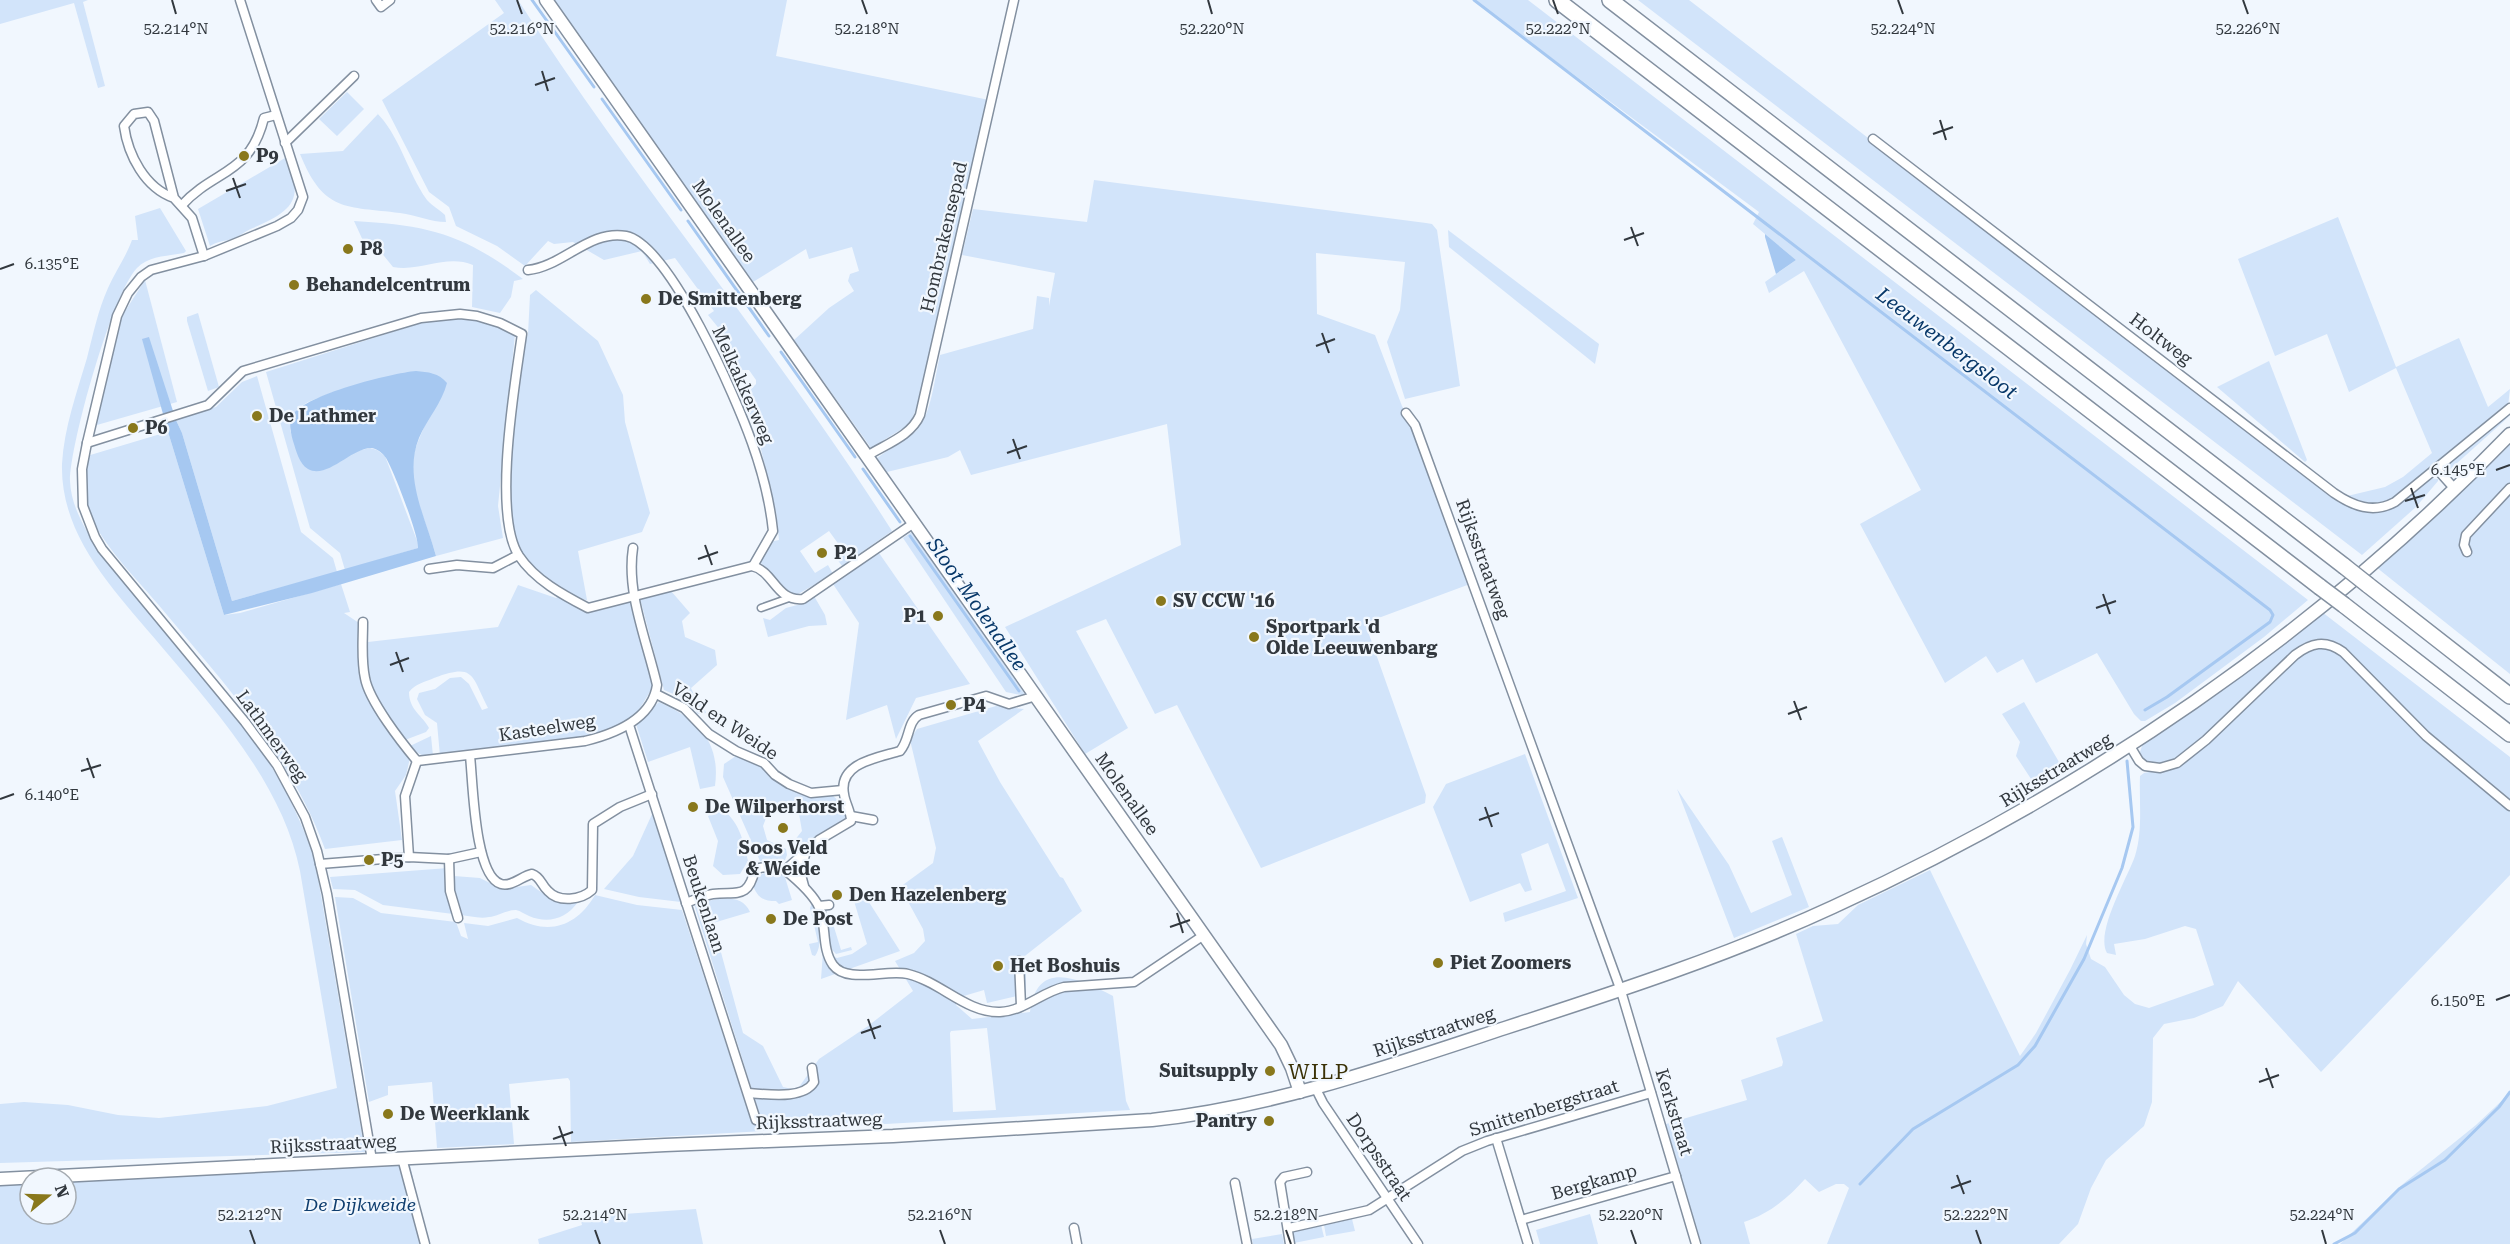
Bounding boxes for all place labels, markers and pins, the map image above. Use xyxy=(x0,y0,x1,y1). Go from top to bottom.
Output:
place label: P9 xyxy=(256,145,279,166)
marker: P9 xyxy=(237,149,251,163)
place label: P8 xyxy=(360,238,383,259)
marker: P8 xyxy=(341,242,355,256)
place label: Behandelcentrum xyxy=(306,274,471,295)
marker: Behandelcentrum xyxy=(287,278,301,292)
place label: De Smittenberg xyxy=(658,288,802,309)
marker: De Smittenberg xyxy=(639,292,653,306)
place label: De Lathmer xyxy=(269,405,376,426)
marker: De Lathmer xyxy=(250,409,264,423)
place label: P6 xyxy=(145,417,168,438)
marker: P6 xyxy=(126,421,140,435)
place label: P2 xyxy=(834,542,857,563)
marker: P2 xyxy=(815,546,829,560)
place label: SV CCW '16 xyxy=(1173,590,1275,611)
marker: SV CCW '16 xyxy=(1154,594,1168,608)
place label: P1 xyxy=(903,605,926,626)
marker: P1 xyxy=(931,609,945,623)
place label: Sportpark 'd Olde Leeuwenbarg xyxy=(1266,616,1438,658)
marker: Sportpark 'd Olde Leeuwenbarg xyxy=(1247,630,1261,644)
place label: P4 xyxy=(963,694,986,715)
marker: P4 xyxy=(944,698,958,712)
place label: De Wilperhorst xyxy=(705,796,844,817)
marker: De Wilperhorst xyxy=(686,800,700,814)
marker: Soos Veld & Weide xyxy=(776,821,790,835)
place label: Soos Veld & Weide xyxy=(739,837,827,879)
place label: P5 xyxy=(381,849,404,870)
marker: P5 xyxy=(362,853,376,867)
place label: Den Hazelenberg xyxy=(849,884,1007,905)
marker: Den Hazelenberg xyxy=(830,888,844,902)
place label: De Post xyxy=(783,908,853,929)
marker: De Post xyxy=(764,912,778,926)
place label: Piet Zoomers xyxy=(1450,952,1571,973)
place label: Het Boshuis xyxy=(1010,955,1120,976)
marker: Piet Zoomers xyxy=(1431,956,1445,970)
marker: Het Boshuis xyxy=(991,959,1005,973)
place label: Suitsupply xyxy=(1159,1060,1258,1081)
marker: Suitsupply xyxy=(1263,1064,1277,1078)
place label: De Weerklank xyxy=(400,1103,530,1124)
marker: De Weerklank xyxy=(381,1107,395,1121)
place label: Pantry xyxy=(1196,1110,1257,1131)
marker: Pantry xyxy=(1262,1114,1276,1128)

